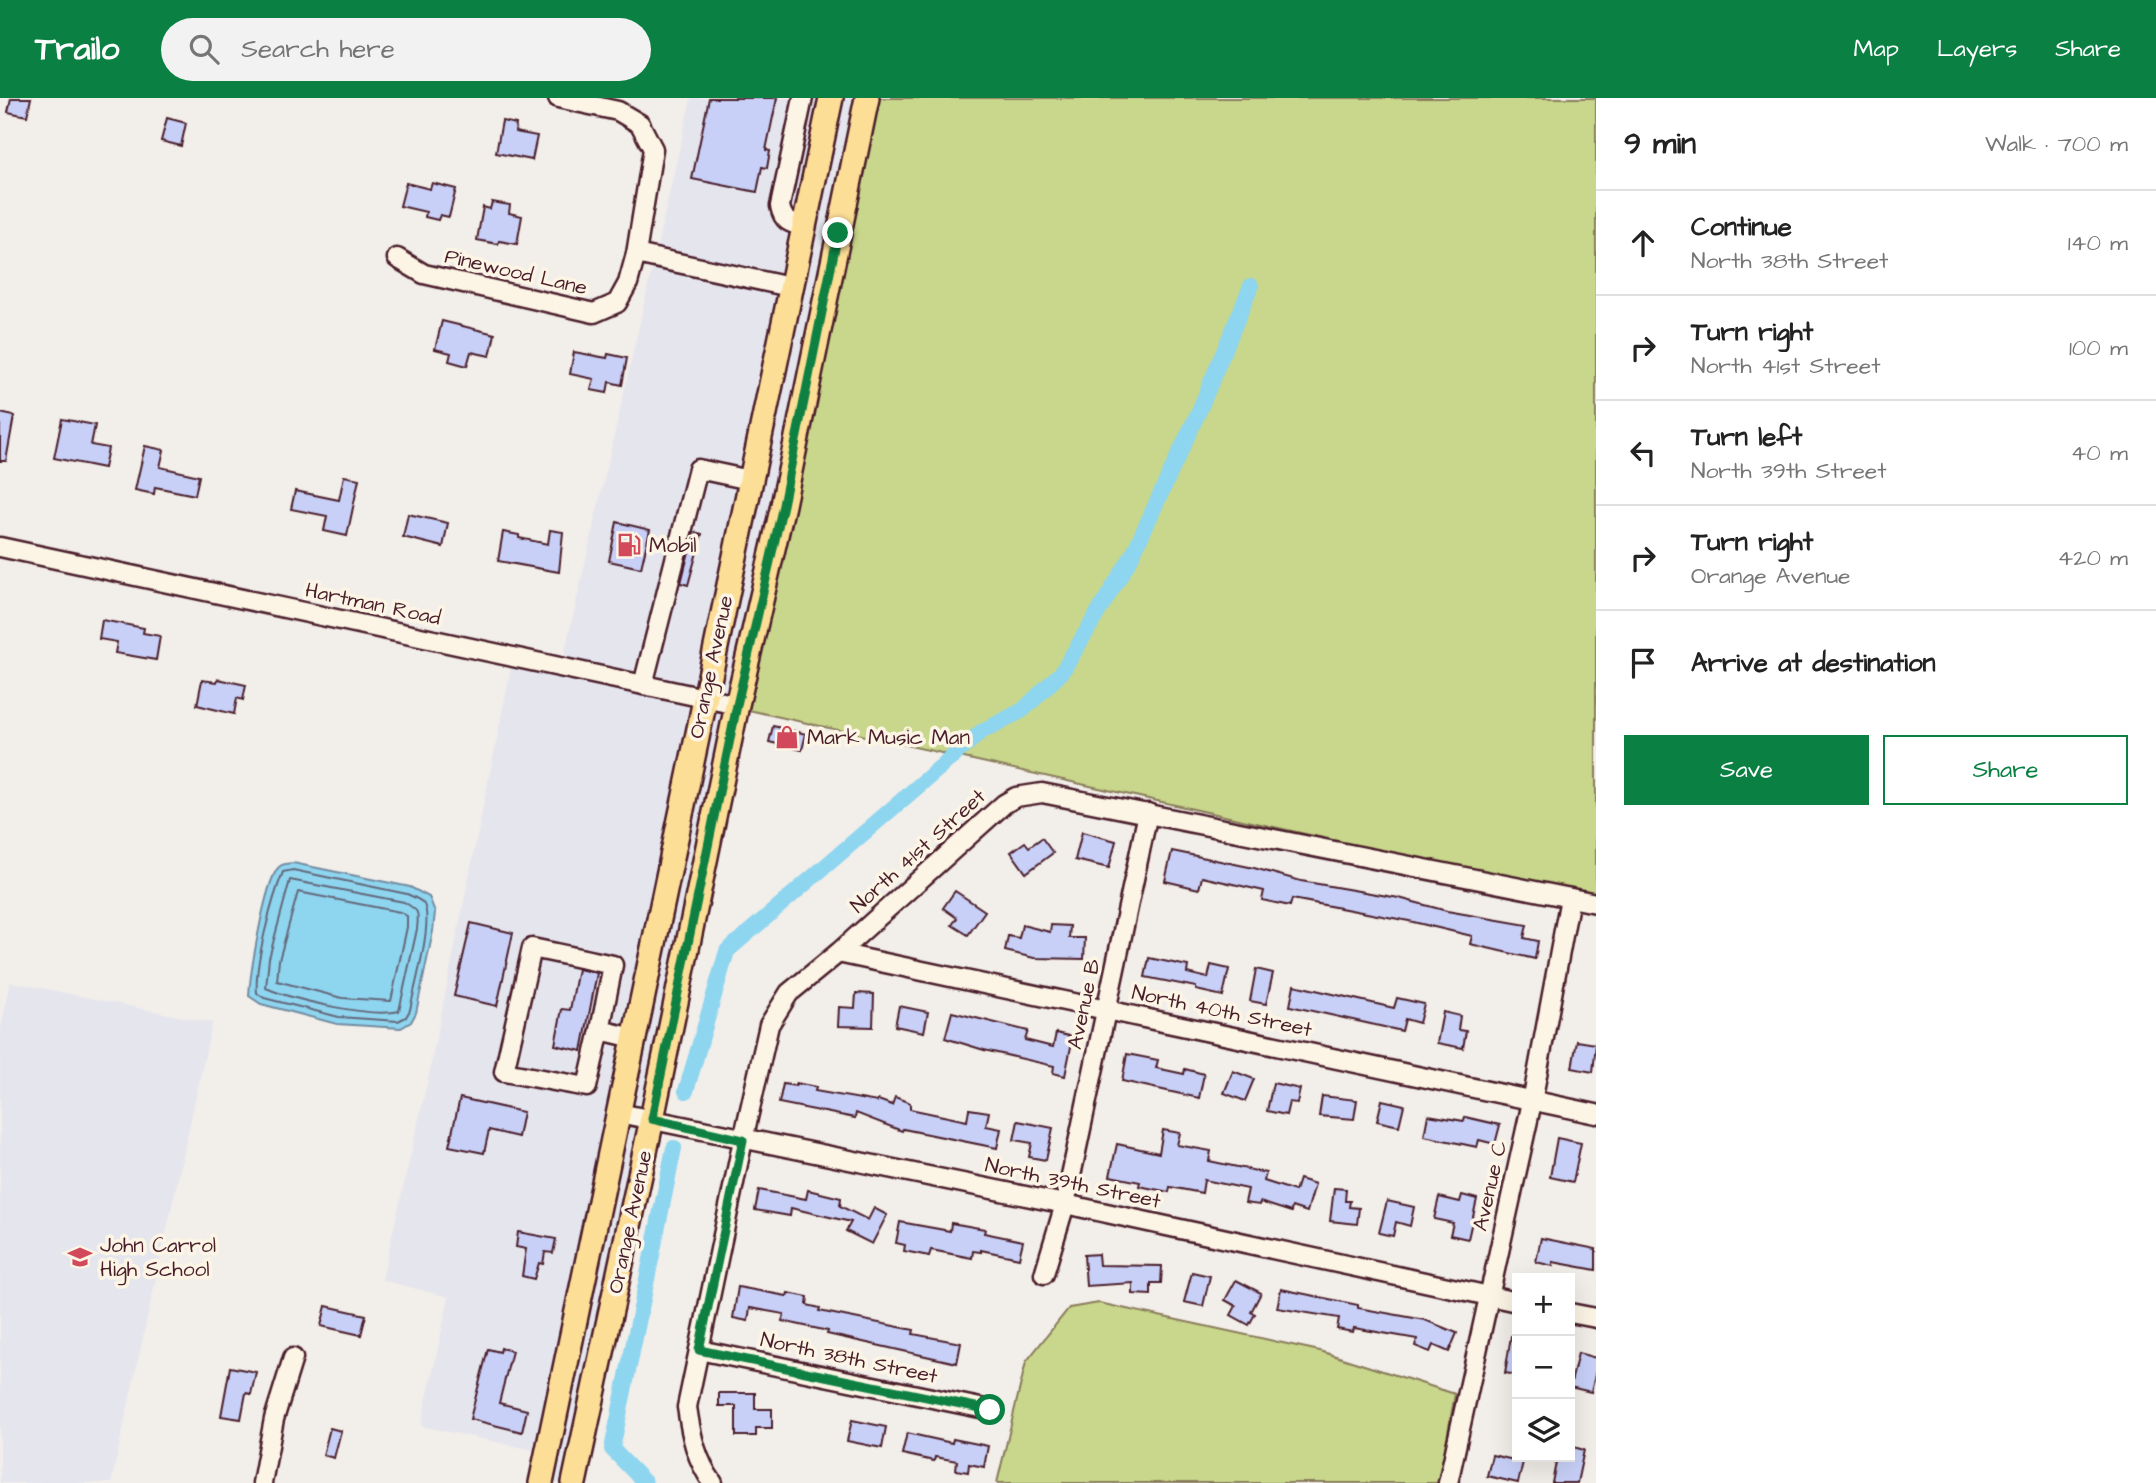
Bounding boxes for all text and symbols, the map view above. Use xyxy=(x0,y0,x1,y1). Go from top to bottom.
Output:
search box xyxy=(161,18,651,81)
text: Trailo xyxy=(35,26,119,72)
icon: search xyxy=(185,30,223,68)
text: Search here xyxy=(241,31,395,67)
text: Map xyxy=(1854,32,1899,66)
text: Layers xyxy=(1937,32,2017,66)
text: Share xyxy=(2055,32,2121,66)
text: 9 min xyxy=(1624,123,1696,165)
text: Walk · 700 m xyxy=(1985,128,2128,160)
text: Continue xyxy=(1691,209,1792,245)
route end xyxy=(822,217,853,248)
icon: ahead xyxy=(1624,224,1662,262)
text: 140 m xyxy=(2068,227,2128,259)
street label: Pinewood Lane xyxy=(442,242,590,302)
text: North 38th Street xyxy=(1691,245,1888,277)
text: Turn right xyxy=(1691,314,1813,350)
icon: right xyxy=(1624,329,1662,367)
text: 100 m xyxy=(2069,332,2128,364)
text: North 41st Street xyxy=(1691,350,1881,382)
text: Turn left xyxy=(1691,419,1802,455)
icon: left xyxy=(1624,434,1662,472)
text: 40 m xyxy=(2071,437,2128,469)
text: North 39th Street xyxy=(1691,455,1887,487)
text: Turn right xyxy=(1691,524,1813,560)
fuel station icon: Mobil xyxy=(615,531,643,559)
place label: Mobil xyxy=(649,531,696,560)
icon: right xyxy=(1624,539,1662,577)
text: 420 m xyxy=(2058,542,2128,574)
text: Orange Avenue xyxy=(1691,560,1851,592)
street label: Hartman Road xyxy=(303,576,444,633)
street label: Orange Avenue xyxy=(682,593,742,742)
icon: arrive xyxy=(1624,644,1662,682)
text: Arrive at destination xyxy=(1691,645,1936,681)
shop icon: Mark Music Man xyxy=(773,723,801,751)
place label: Mark Music Man xyxy=(807,723,970,752)
button: Save xyxy=(1624,735,1869,805)
button: Share xyxy=(1883,735,2128,805)
street label: North 41st Street xyxy=(844,782,992,920)
street label: Avenue B xyxy=(1060,956,1108,1052)
street label: North 40th Street xyxy=(1129,978,1315,1044)
street label: Avenue C xyxy=(1466,1138,1514,1234)
street label: Orange Avenue xyxy=(601,1148,661,1297)
street label: North 39th Street xyxy=(983,1150,1164,1216)
place label: John Carrol High School xyxy=(100,1231,216,1286)
school or university icon: John Carrol High School xyxy=(66,1243,94,1271)
map controls xyxy=(1512,1273,1575,1462)
button: + xyxy=(1512,1273,1575,1336)
street label: North 38th Street xyxy=(758,1325,941,1391)
button: − xyxy=(1512,1336,1575,1399)
route start xyxy=(974,1394,1005,1425)
button: layers xyxy=(1512,1399,1575,1462)

